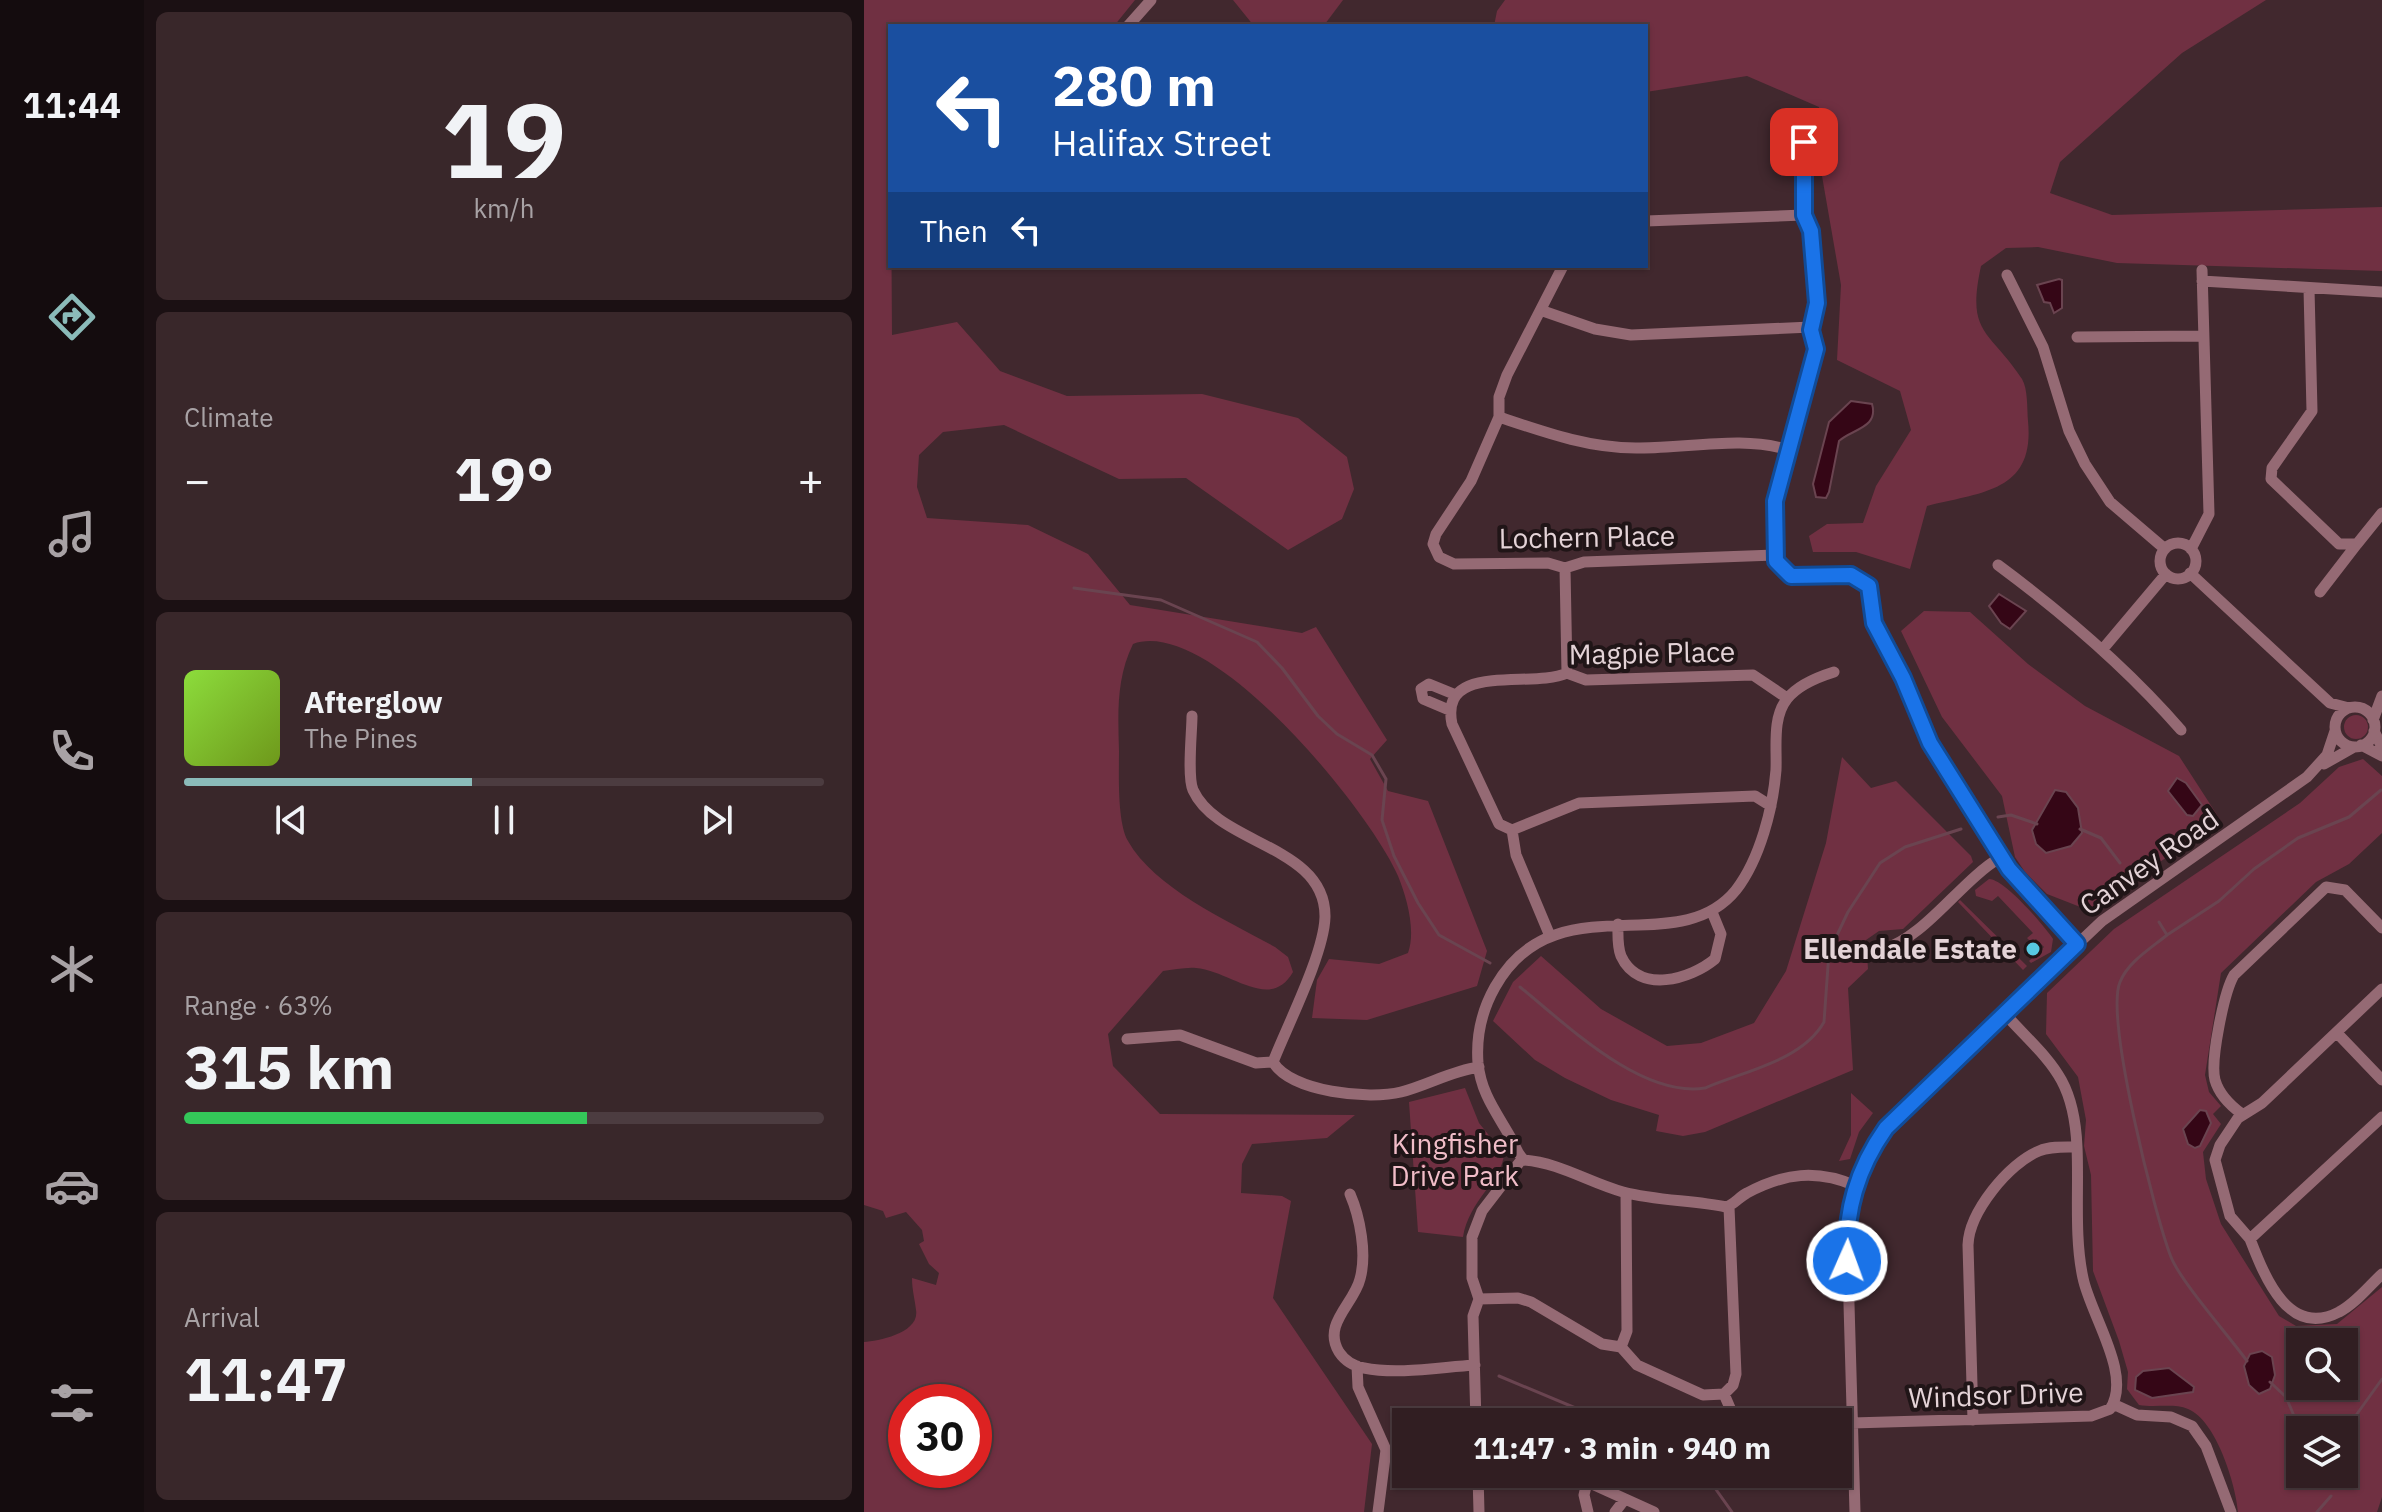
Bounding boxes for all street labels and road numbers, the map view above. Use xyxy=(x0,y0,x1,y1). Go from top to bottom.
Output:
street label: Lochern Place xyxy=(1498,516,1676,557)
street label: Magpie Place xyxy=(1568,633,1736,672)
street label: Canvey Road xyxy=(2072,800,2226,923)
street label: Windsor Drive xyxy=(1908,1373,2084,1416)

